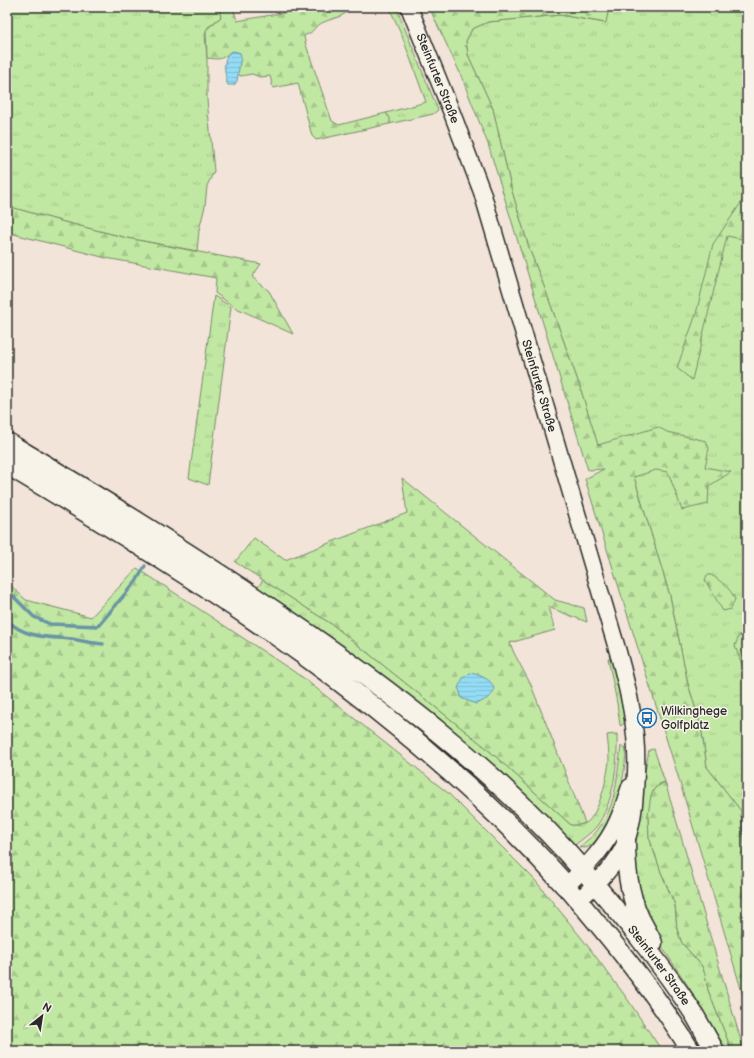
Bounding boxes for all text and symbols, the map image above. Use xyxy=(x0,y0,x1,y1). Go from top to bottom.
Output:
street label: Steinfurter Straße xyxy=(413,31,463,125)
street label: Steinfurter Straße xyxy=(519,338,560,434)
place label: Wilkinghege Golfplatz xyxy=(661,704,727,733)
bus stop icon: Wilkinghege Golfplatz xyxy=(636,707,658,729)
street label: Steinfurter Straße xyxy=(625,922,694,1008)
north arrow xyxy=(22,996,62,1036)
text: N xyxy=(40,1000,54,1015)

